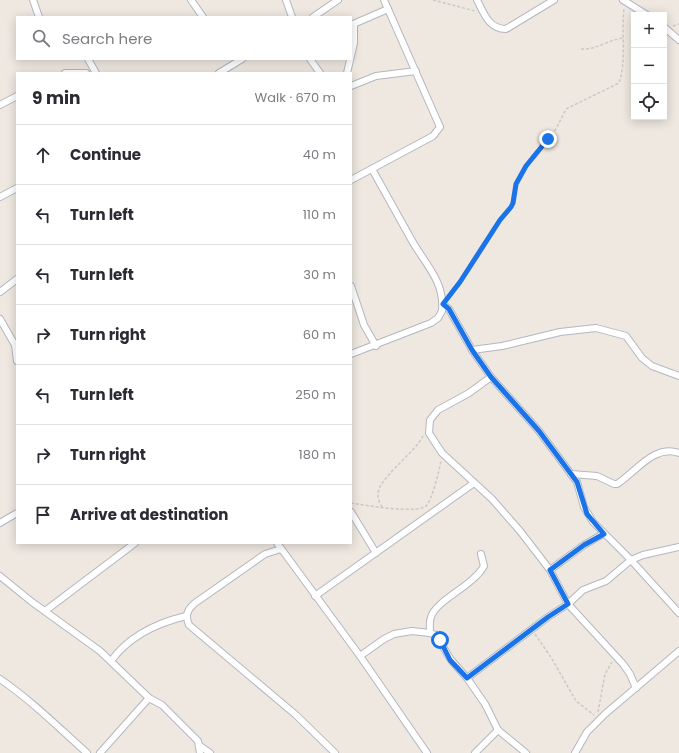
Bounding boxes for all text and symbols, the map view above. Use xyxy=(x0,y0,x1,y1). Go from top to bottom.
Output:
map controls xyxy=(631,12,667,120)
button: + xyxy=(631,12,667,48)
search box xyxy=(16,16,352,60)
icon: search xyxy=(30,27,52,49)
text: Search here xyxy=(62,28,152,49)
button: − xyxy=(631,48,667,84)
button: locate xyxy=(631,84,667,120)
text: 9 min xyxy=(32,86,81,110)
text: Walk · 670 m xyxy=(255,88,336,107)
route end xyxy=(539,130,557,148)
icon: ahead xyxy=(32,144,54,166)
text: Continue xyxy=(70,144,141,165)
text: 40 m xyxy=(303,145,336,164)
icon: left xyxy=(32,204,54,226)
text: Turn left xyxy=(70,204,134,225)
text: 110 m xyxy=(303,205,336,224)
icon: left xyxy=(32,264,54,286)
text: Turn left xyxy=(70,264,134,285)
text: 30 m xyxy=(303,265,336,284)
icon: right xyxy=(32,324,54,346)
text: Turn right xyxy=(70,324,146,345)
text: 60 m xyxy=(303,325,336,344)
icon: left xyxy=(32,384,54,406)
text: Turn left xyxy=(70,384,134,405)
text: 250 m xyxy=(295,385,336,404)
icon: right xyxy=(32,444,54,466)
text: Turn right xyxy=(70,444,146,465)
text: 180 m xyxy=(299,445,336,464)
icon: arrive xyxy=(32,504,54,526)
text: Arrive at destination xyxy=(70,504,228,525)
route start xyxy=(431,631,449,649)

